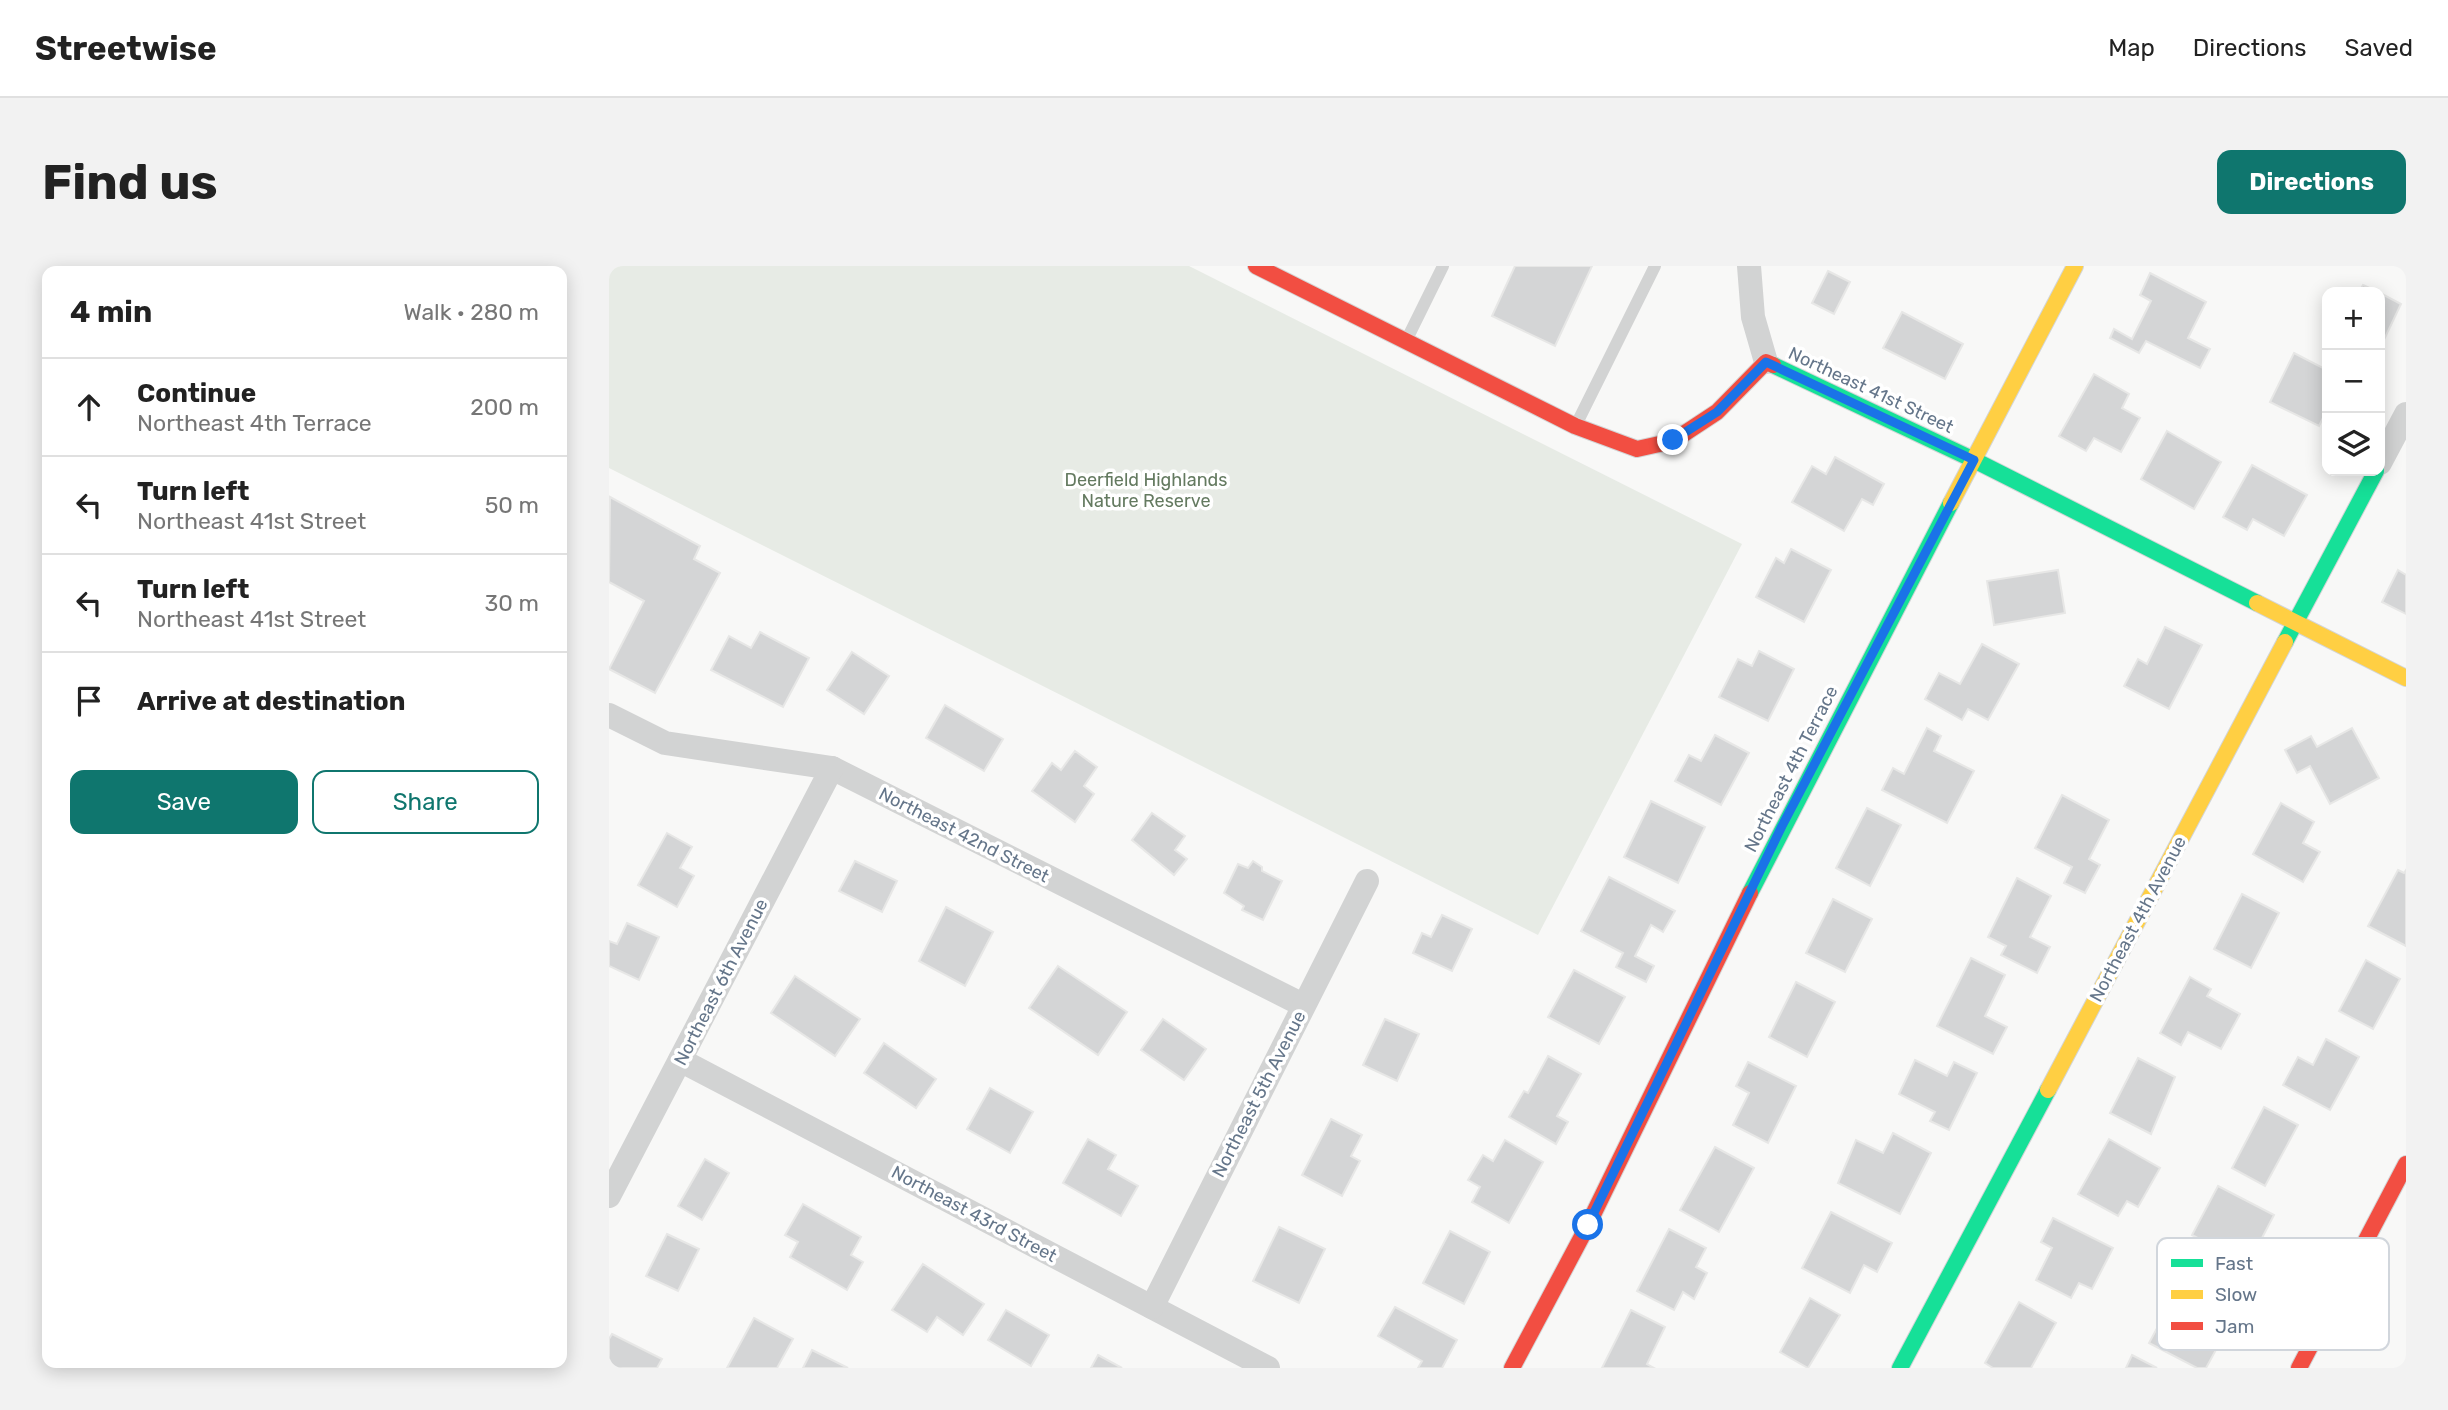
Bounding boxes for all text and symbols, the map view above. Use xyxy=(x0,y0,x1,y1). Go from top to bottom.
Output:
text: Streetwise xyxy=(35,29,217,68)
text: Map xyxy=(2108,34,2155,62)
text: Directions xyxy=(2193,34,2306,62)
text: Saved xyxy=(2344,34,2413,62)
button: Directions xyxy=(2217,150,2406,214)
text: Find us xyxy=(42,153,218,211)
map controls xyxy=(2322,287,2385,476)
button: + xyxy=(2322,287,2385,350)
text: 4 min xyxy=(70,294,152,330)
text: Walk · 280 m xyxy=(403,298,539,326)
street label: Northeast 41st Street xyxy=(1785,342,1957,438)
button: − xyxy=(2322,350,2385,413)
text: Continue xyxy=(137,378,256,409)
icon: ahead xyxy=(70,388,108,426)
text: 200 m xyxy=(470,393,539,421)
text: Northeast 4th Terrace xyxy=(137,409,372,437)
button: layers xyxy=(2322,413,2385,476)
route end xyxy=(1657,424,1688,455)
park label: Deerfield Highlands Nature Reserve xyxy=(1065,469,1227,512)
text: Turn left xyxy=(137,476,249,507)
icon: left xyxy=(70,486,108,524)
text: 50 m xyxy=(485,491,539,519)
text: Northeast 41st Street xyxy=(137,507,366,535)
text: Turn left xyxy=(137,574,249,605)
icon: left xyxy=(70,584,108,622)
text: 30 m xyxy=(484,589,539,617)
text: Northeast 41st Street xyxy=(137,605,366,633)
icon: arrive xyxy=(70,682,108,720)
street label: Northeast 4th Terrace xyxy=(1739,682,1843,856)
text: Arrive at destination xyxy=(137,686,405,717)
button: Save xyxy=(70,770,298,834)
button: Share xyxy=(312,770,539,834)
street label: Northeast 42nd Street xyxy=(875,782,1053,888)
street label: Northeast 4th Avenue xyxy=(2085,832,2191,1006)
street label: Northeast 6th Avenue xyxy=(669,895,773,1069)
street label: Northeast 5th Avenue xyxy=(1207,1007,1311,1181)
street label: Northeast 43rd Street xyxy=(888,1161,1060,1267)
route start xyxy=(1572,1209,1603,1240)
legend xyxy=(2157,1238,2389,1350)
text: Fast xyxy=(2215,1252,2254,1275)
text: Slow xyxy=(2215,1283,2257,1306)
text: Jam xyxy=(2215,1315,2254,1338)

